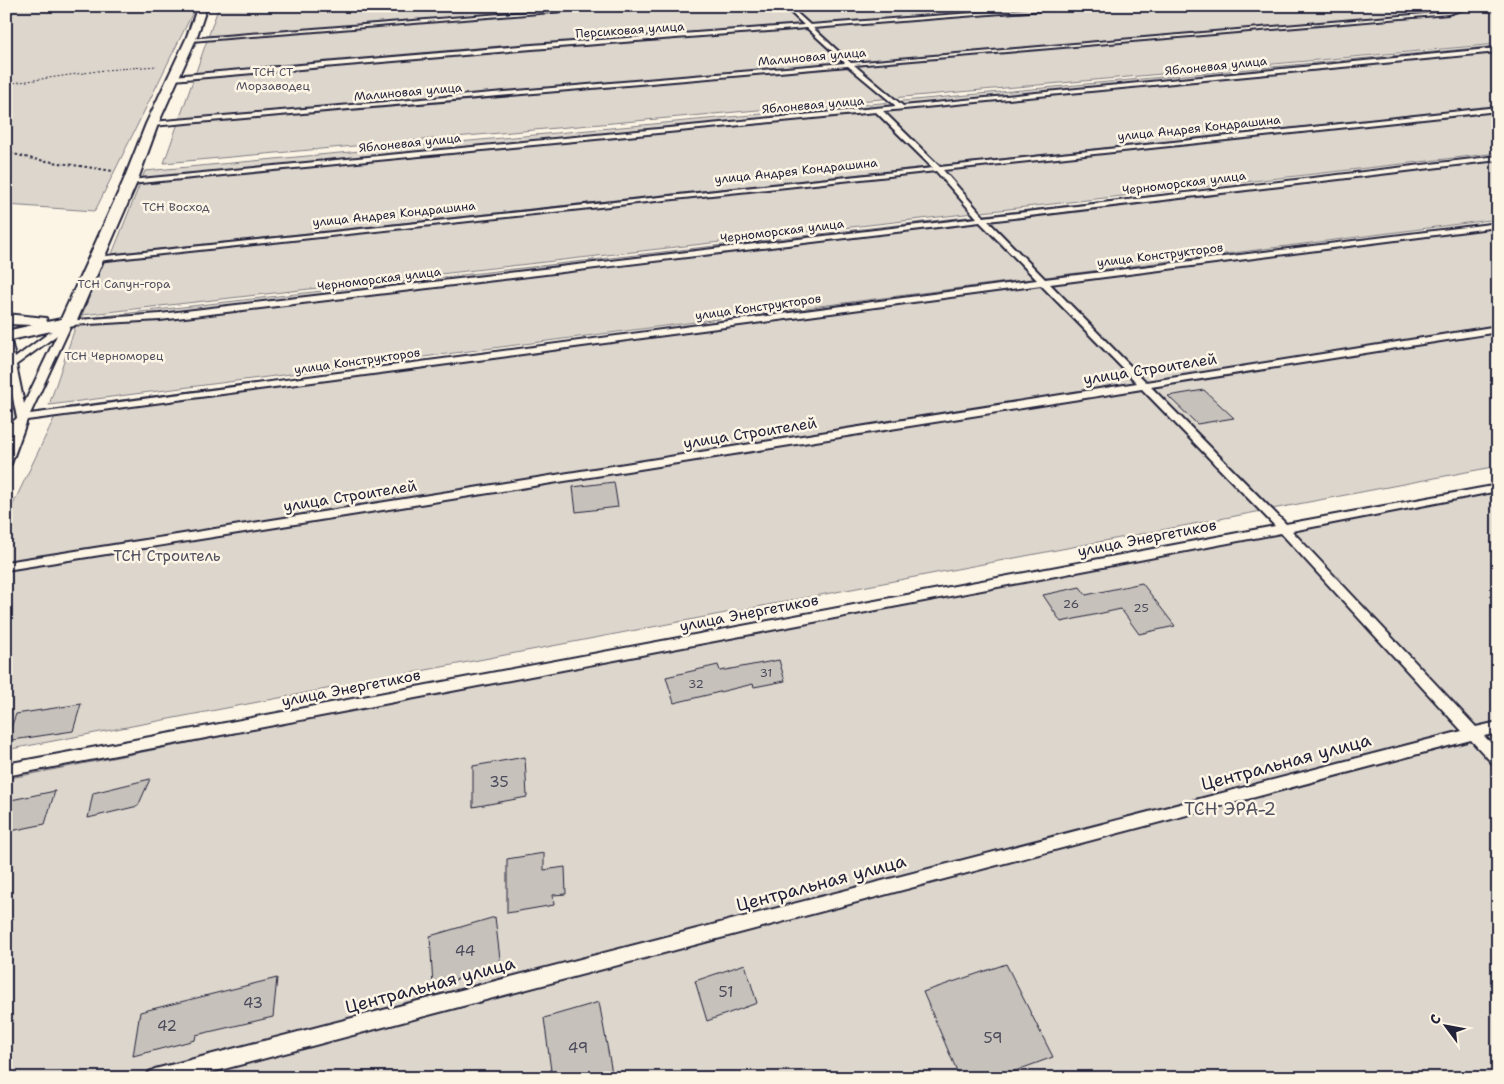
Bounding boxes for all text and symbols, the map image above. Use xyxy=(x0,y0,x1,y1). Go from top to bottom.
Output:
street label: Персиковая улица xyxy=(575,18,686,42)
street label: Малиновая улица xyxy=(757,44,867,70)
street label: Яблоневая улица xyxy=(1164,53,1268,79)
park label: ТСН СТ Морзаводец xyxy=(236,64,310,94)
street label: Малиновая улица xyxy=(353,79,463,105)
street label: Яблоневая улица xyxy=(761,93,865,117)
street label: улица Андрея Кондрашина xyxy=(1117,111,1282,145)
street label: Яблоневая улица xyxy=(358,130,462,156)
street label: улица Андрея Кондрашина xyxy=(714,154,879,188)
street label: Черноморская улица xyxy=(1121,167,1247,199)
street label: улица Андрея Кондрашина xyxy=(312,197,477,231)
park label: ТСН Восход xyxy=(142,199,210,215)
street label: Черноморская улица xyxy=(719,215,845,247)
street label: улица Конструкторов xyxy=(1096,239,1224,271)
street label: Черноморская улица xyxy=(316,263,442,295)
park label: ТСН Сапун-гора xyxy=(77,276,171,292)
street label: улица Конструкторов xyxy=(694,290,822,324)
street label: улица Конструкторов xyxy=(293,344,421,378)
park label: ТСН Черноморец xyxy=(65,348,164,364)
street label: улица Строителей xyxy=(1082,349,1218,389)
street label: улица Строителей xyxy=(682,413,818,453)
street label: улица Строителей xyxy=(282,476,418,516)
street label: улица Энергетиков xyxy=(1076,515,1218,561)
park label: ТСН Строитель xyxy=(113,546,221,566)
street label: улица Энергетиков xyxy=(678,590,820,636)
house number: 26 xyxy=(1063,596,1079,612)
house number: 25 xyxy=(1133,600,1149,616)
street label: улица Энергетиков xyxy=(280,665,422,711)
house number: 31 xyxy=(760,665,772,681)
house number: 32 xyxy=(688,676,704,692)
street label: Центральная улица xyxy=(1198,728,1374,796)
house number: 35 xyxy=(489,772,509,792)
park label: ТСН ЭРА-2 xyxy=(1184,797,1276,821)
street label: Центральная улица xyxy=(733,849,909,917)
house number: 44 xyxy=(455,941,475,961)
street label: Центральная улица xyxy=(342,951,518,1019)
house number: 51 xyxy=(719,982,733,1002)
house number: 43 xyxy=(243,993,263,1013)
north arrow xyxy=(1422,1002,1472,1052)
text: С xyxy=(1425,1011,1445,1028)
house number: 42 xyxy=(157,1016,177,1036)
house number: 59 xyxy=(984,1028,1002,1048)
house number: 49 xyxy=(568,1038,588,1058)

